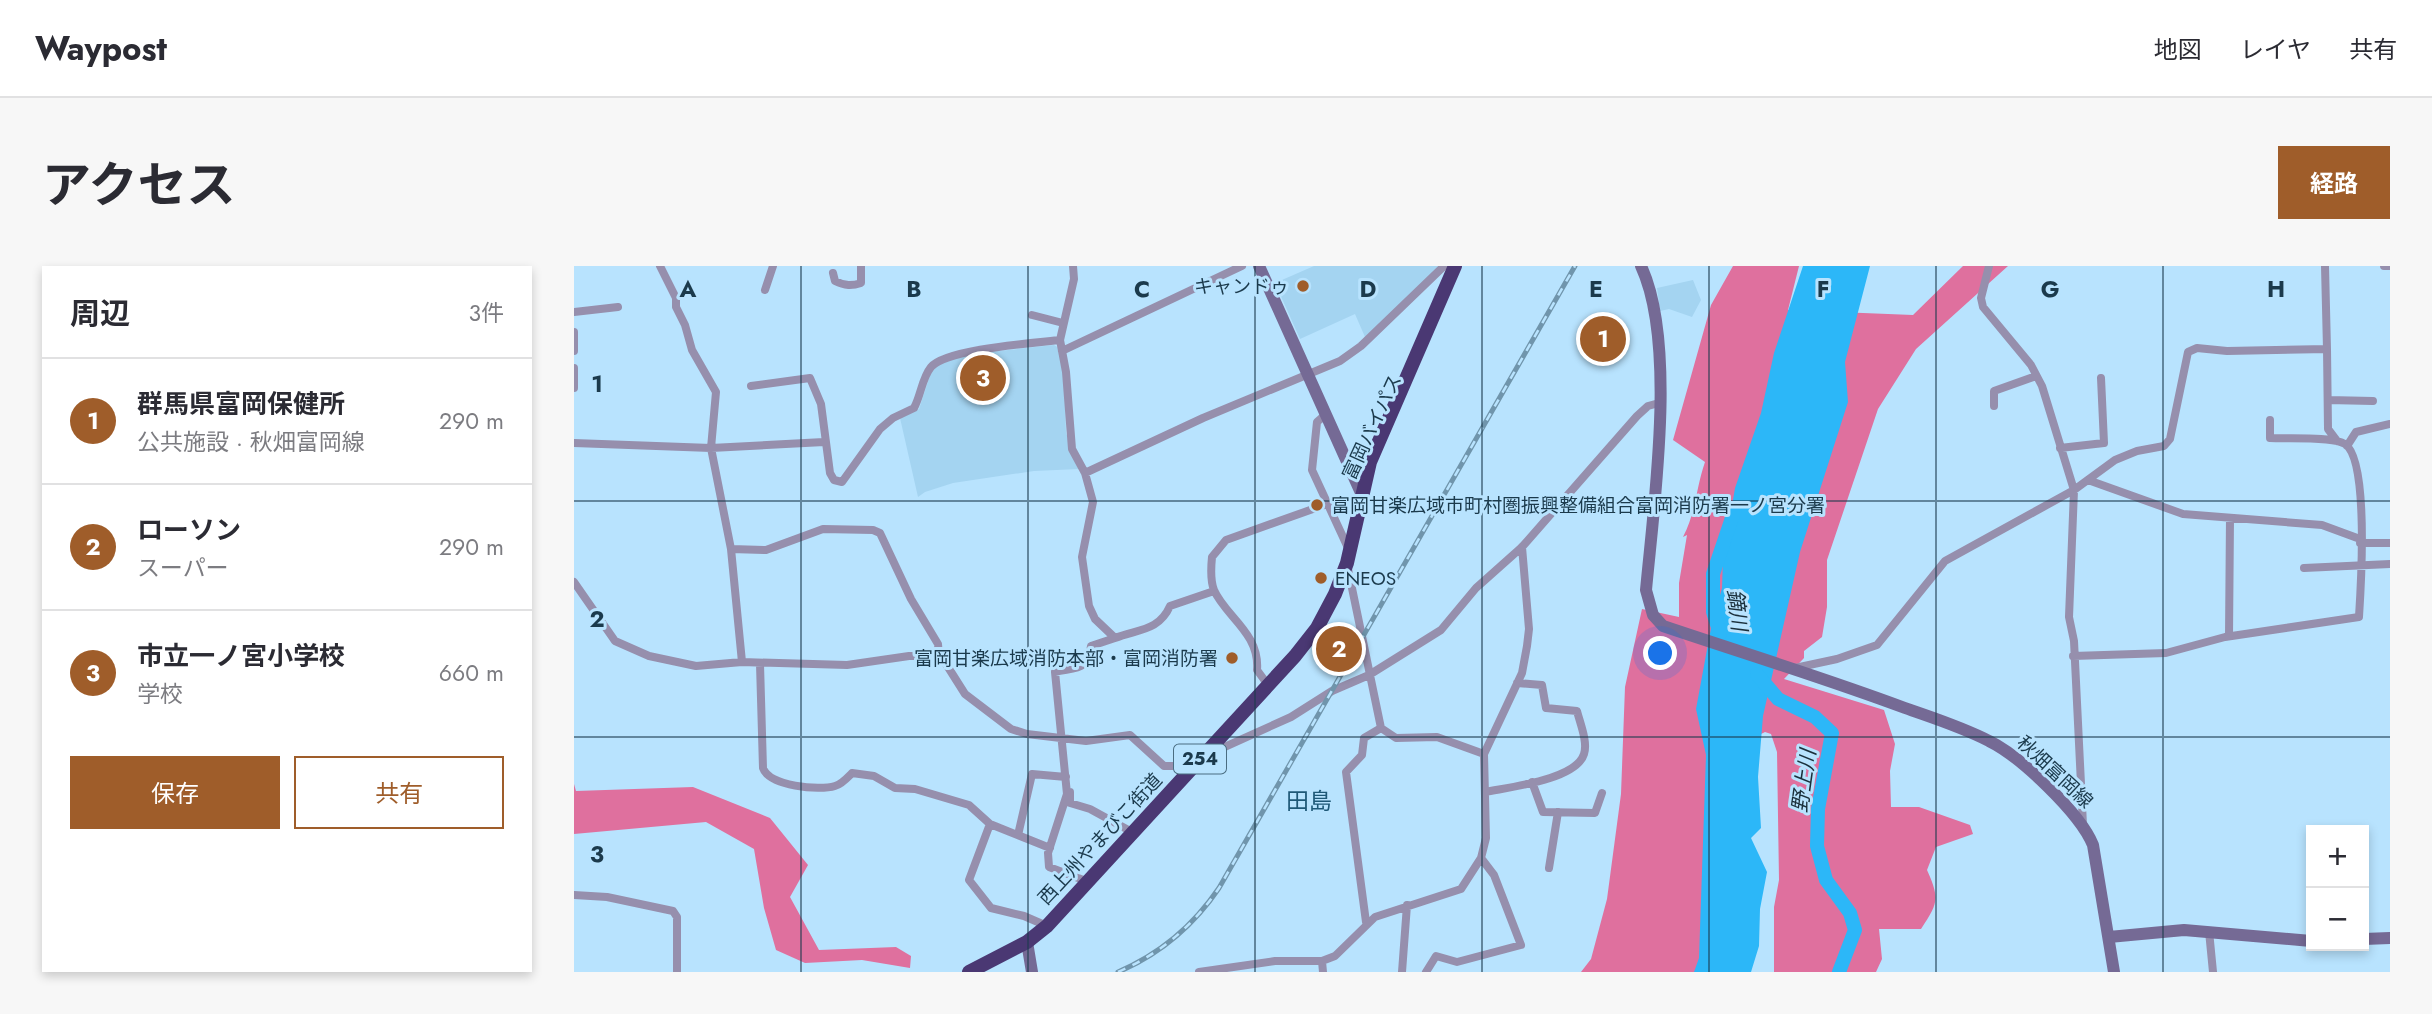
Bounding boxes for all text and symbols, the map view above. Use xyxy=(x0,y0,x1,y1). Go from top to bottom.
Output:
text: Waypost xyxy=(35,25,167,72)
text: 地図 xyxy=(2154,32,2202,67)
text: レイヤ xyxy=(2240,32,2311,67)
text: 共有 xyxy=(2349,32,2397,67)
button: 経路 xyxy=(2278,146,2390,219)
text: アクセス xyxy=(42,150,236,220)
text: A xyxy=(679,272,697,306)
text: B xyxy=(906,272,922,306)
text: C xyxy=(1134,272,1150,306)
text: D xyxy=(1360,272,1377,306)
text: E xyxy=(1589,272,1603,306)
text: F xyxy=(1817,272,1829,306)
text: G xyxy=(2041,272,2059,306)
text: H xyxy=(2267,272,2285,306)
place label: キャンドゥ xyxy=(1194,273,1289,300)
marker: キャンドゥ xyxy=(1295,278,1311,294)
text: 周辺 xyxy=(70,292,130,335)
text: 3件 xyxy=(468,296,504,330)
pin: 1 xyxy=(1580,313,1626,365)
pin: 3 xyxy=(960,352,1006,404)
text: 1 xyxy=(591,367,603,401)
street label: 富岡バイパス xyxy=(1336,370,1408,484)
text: 群馬県富岡保健所 xyxy=(137,385,345,423)
text: 1 xyxy=(87,404,99,438)
text: 290 m xyxy=(439,404,504,438)
text: 公共施設 · 秋畑富岡線 xyxy=(137,425,365,459)
place label: 富岡甘楽広域市町村圏振興整備組合富岡消防署一ノ宮分署 xyxy=(1331,492,1825,519)
marker: 富岡甘楽広域市町村圏振興整備組合富岡消防署一ノ宮分署 xyxy=(1309,497,1325,513)
text: ローソン xyxy=(137,511,241,549)
text: 2 xyxy=(85,530,101,564)
text: 290 m xyxy=(439,530,504,564)
text: スーパー xyxy=(137,551,229,585)
place label: ENEOS xyxy=(1335,565,1396,592)
marker: ENEOS xyxy=(1313,570,1329,586)
water label: 鏑川 xyxy=(1720,587,1755,635)
text: 2 xyxy=(589,602,605,636)
pin: 2 xyxy=(1316,623,1362,675)
your location xyxy=(1643,636,1677,670)
text: 市立一ノ宮小学校 xyxy=(137,637,345,675)
place label: 富岡甘楽広域消防本部・富岡消防署 xyxy=(914,645,1218,672)
marker: 富岡甘楽広域消防本部・富岡消防署 xyxy=(1224,650,1240,666)
text: 3 xyxy=(86,656,100,690)
text: 660 m xyxy=(439,656,504,690)
text: 学校 xyxy=(137,677,183,711)
street label: 秋畑富岡線 xyxy=(2011,730,2099,814)
road number: 254 xyxy=(1174,744,1226,774)
water label: 野上川 xyxy=(1785,746,1824,814)
button: 保存 xyxy=(70,756,280,829)
button: 共有 xyxy=(294,756,504,829)
street label: 西上州やまびこ街道 xyxy=(1032,767,1168,911)
district label: 田島 xyxy=(1286,784,1332,818)
map controls xyxy=(2306,825,2369,951)
button: + xyxy=(2306,825,2369,888)
text: 3 xyxy=(590,837,604,871)
button: − xyxy=(2306,888,2369,951)

